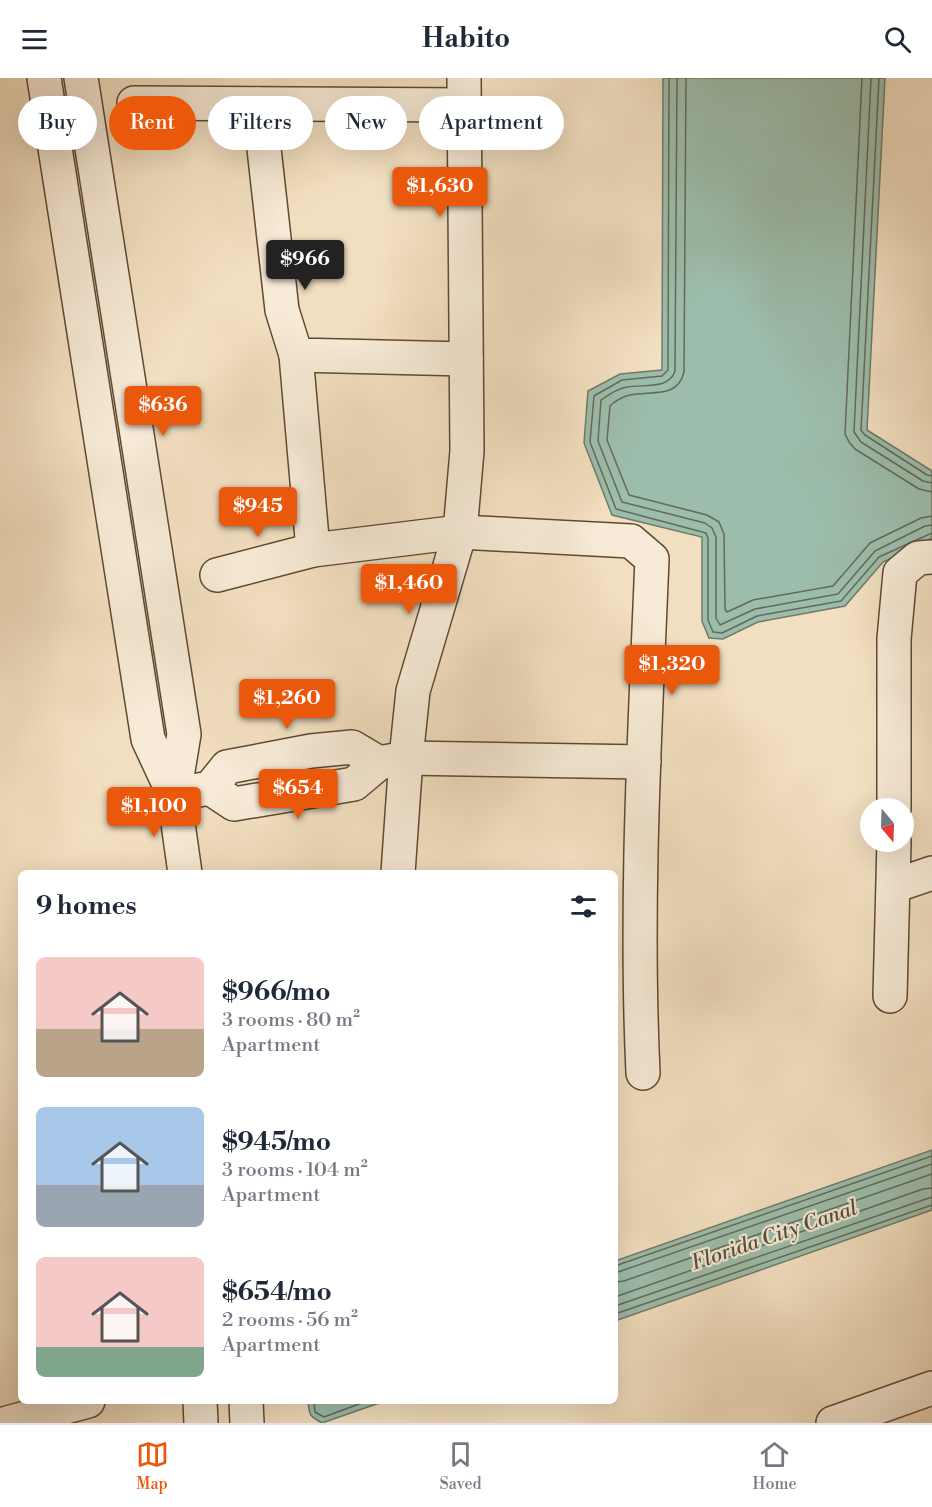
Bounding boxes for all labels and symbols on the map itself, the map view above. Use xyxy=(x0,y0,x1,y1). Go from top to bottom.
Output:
pin: $1,630 xyxy=(391,167,489,218)
pin: $966 xyxy=(269,240,341,291)
pin: $636 xyxy=(127,386,199,437)
pin: $945 xyxy=(222,487,294,538)
pin: $1,460 xyxy=(360,564,458,615)
pin: $1,320 xyxy=(623,645,721,696)
pin: $1,260 xyxy=(238,679,336,730)
pin: $654 xyxy=(262,769,334,820)
pin: $1,100 xyxy=(105,787,203,838)
north arrow xyxy=(860,798,914,852)
water label: Florida City Canal xyxy=(688,1195,861,1277)

